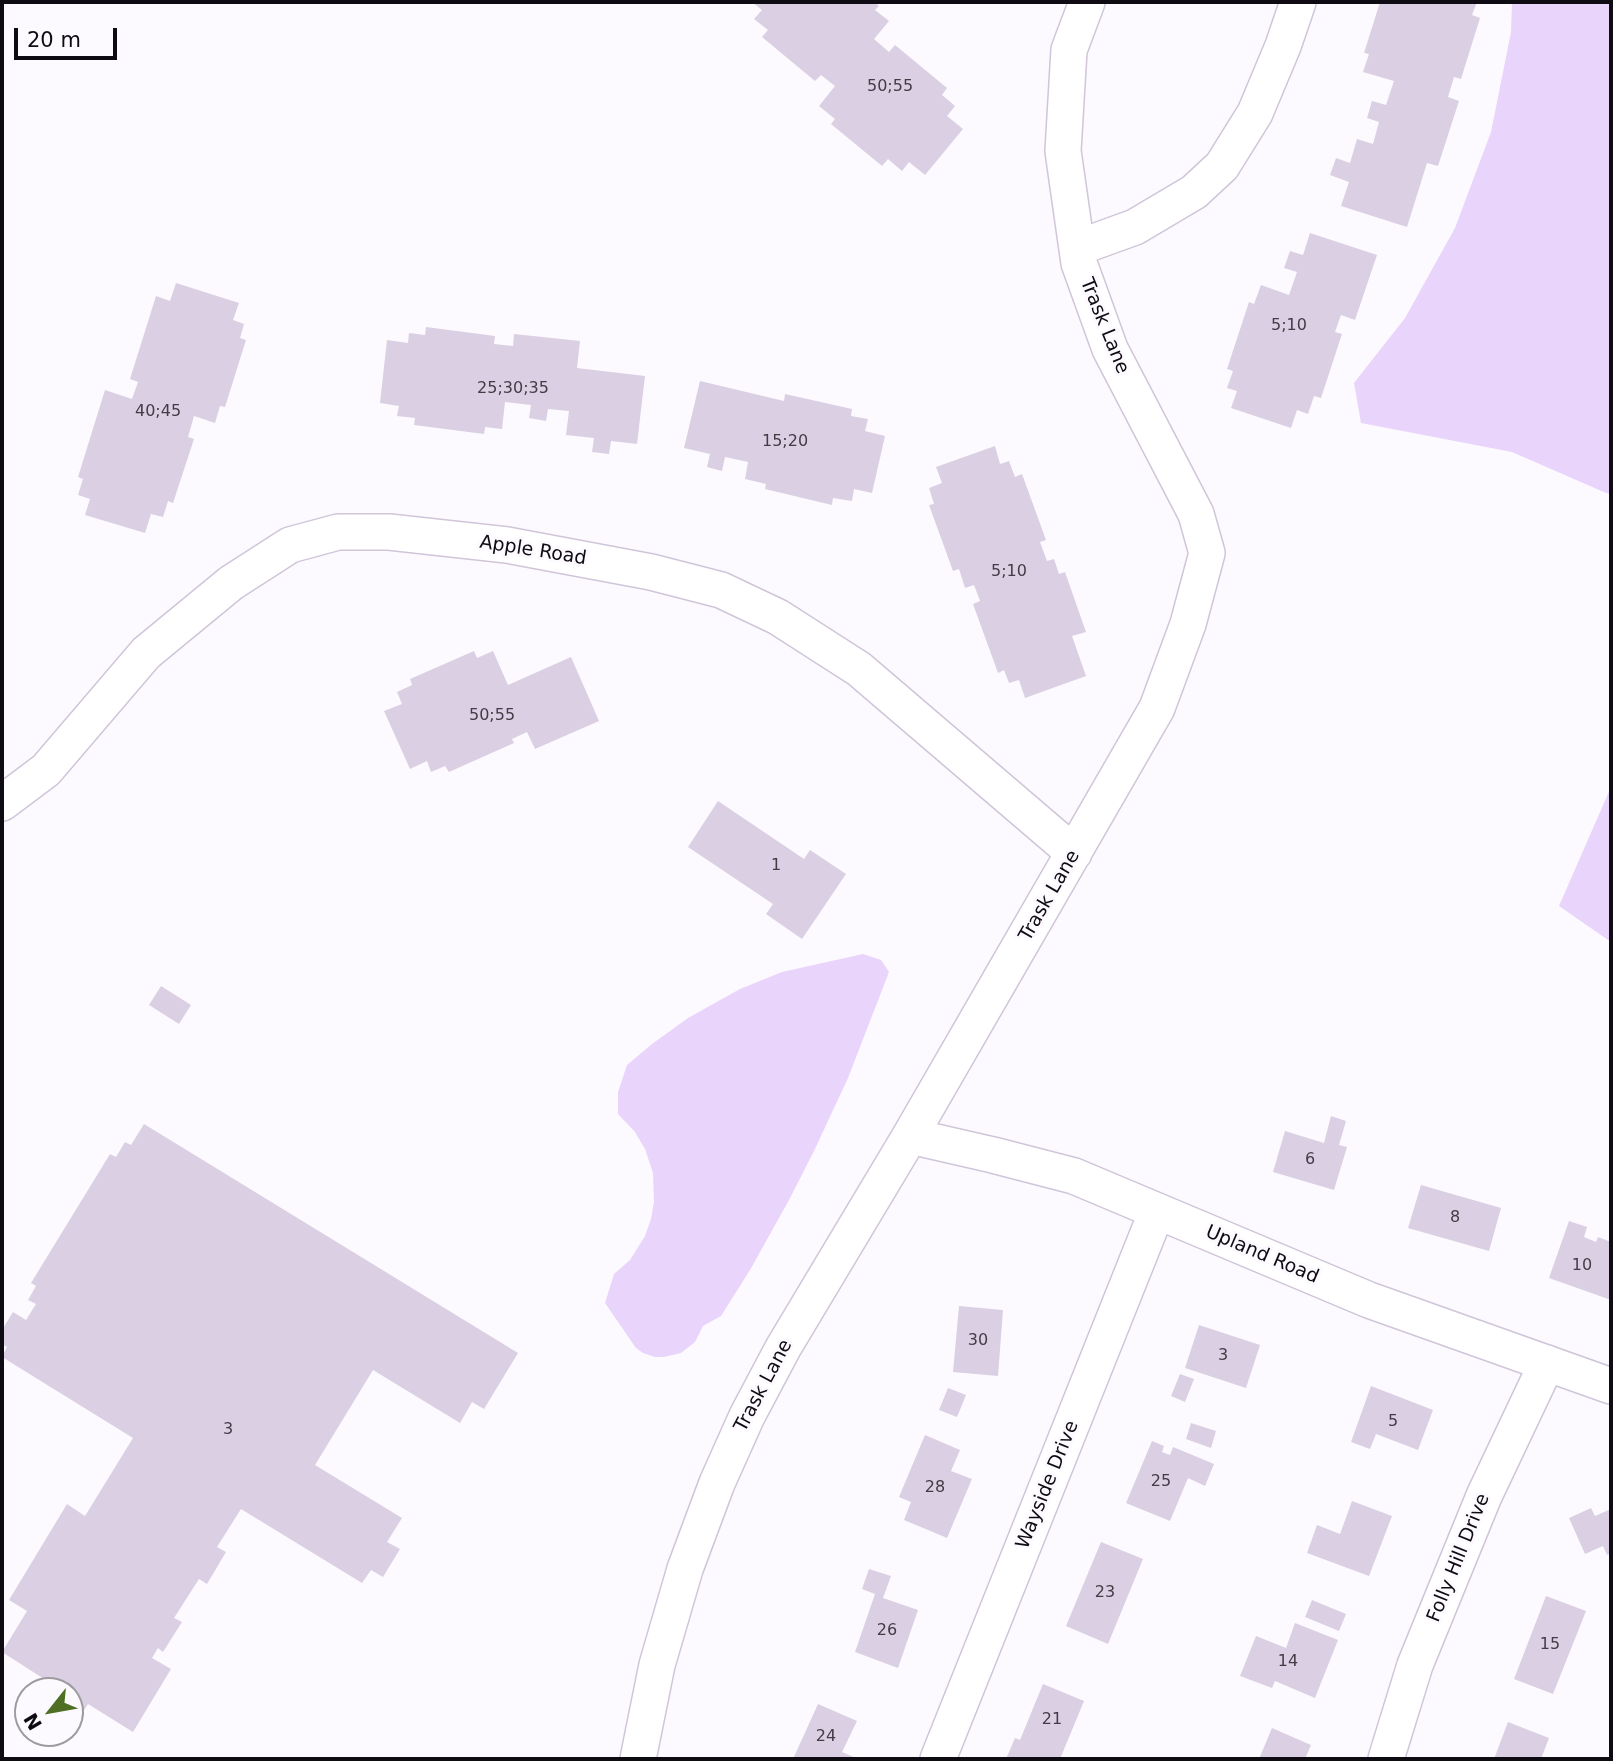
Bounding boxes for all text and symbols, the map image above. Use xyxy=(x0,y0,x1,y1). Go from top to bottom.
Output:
scale bar xyxy=(18,14,121,58)
text: 20 m xyxy=(27,28,81,52)
house number: 50;55 xyxy=(867,77,913,97)
street label: Trask Lane xyxy=(1074,275,1134,377)
house number: 5;10 xyxy=(1271,316,1307,336)
house number: 25;30;35 xyxy=(477,379,549,399)
house number: 40;45 xyxy=(135,402,181,422)
house number: 15;20 xyxy=(762,432,808,452)
street label: Apple Road xyxy=(478,531,588,571)
house number: 5;10 xyxy=(991,562,1027,582)
house number: 50;55 xyxy=(469,706,515,726)
street label: Trask Lane xyxy=(1015,846,1085,946)
house number: 1 xyxy=(771,856,781,876)
house number: 6 xyxy=(1305,1150,1315,1170)
house number: 8 xyxy=(1450,1208,1460,1228)
street label: Upland Road xyxy=(1202,1221,1322,1289)
house number: 10 xyxy=(1572,1256,1592,1276)
house number: 30 xyxy=(968,1331,988,1351)
street label: Trask Lane xyxy=(730,1336,798,1436)
house number: 3 xyxy=(1218,1346,1228,1366)
house number: 5 xyxy=(1388,1412,1398,1432)
street label: Wayside Drive xyxy=(1012,1418,1084,1552)
house number: 3 xyxy=(223,1420,233,1440)
house number: 25 xyxy=(1151,1472,1171,1492)
house number: 28 xyxy=(925,1478,945,1498)
street label: Folly Hill Drive xyxy=(1423,1490,1495,1626)
house number: 23 xyxy=(1095,1583,1115,1603)
house number: 26 xyxy=(877,1621,897,1641)
house number: 15 xyxy=(1540,1635,1560,1655)
house number: 14 xyxy=(1278,1652,1298,1672)
north arrow xyxy=(14,1677,84,1747)
text: N xyxy=(19,1709,46,1734)
house number: 21 xyxy=(1042,1710,1062,1730)
house number: 24 xyxy=(816,1727,836,1747)

